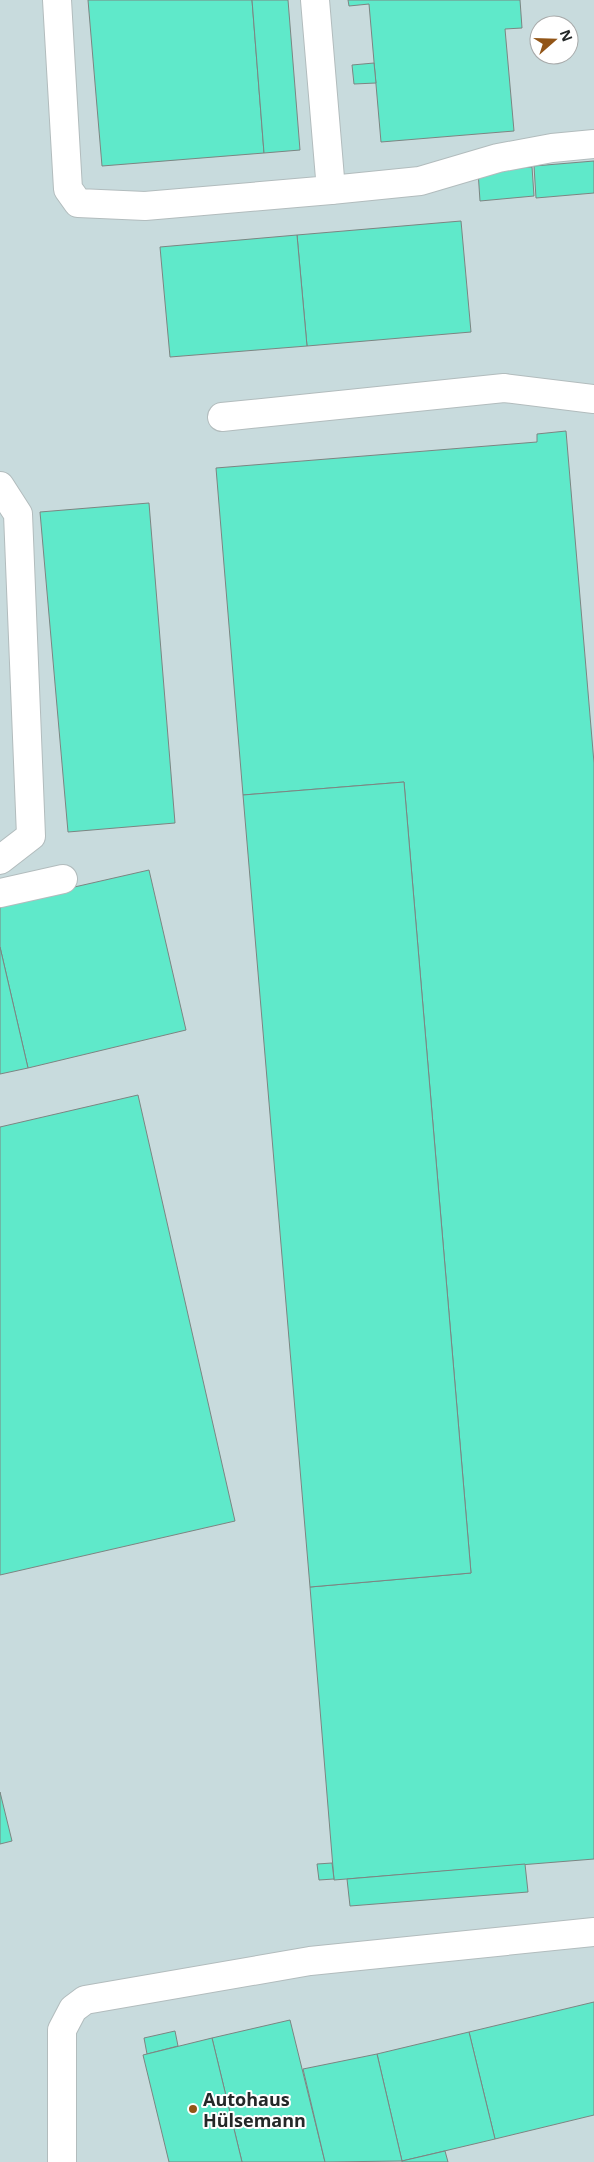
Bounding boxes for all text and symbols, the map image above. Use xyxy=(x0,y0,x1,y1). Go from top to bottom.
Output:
north arrow xyxy=(529,15,579,65)
text: N xyxy=(556,27,578,44)
place label: Autohaus Hülsemann xyxy=(203,2087,306,2132)
marker: Autohaus Hülsemann xyxy=(187,2103,199,2115)

